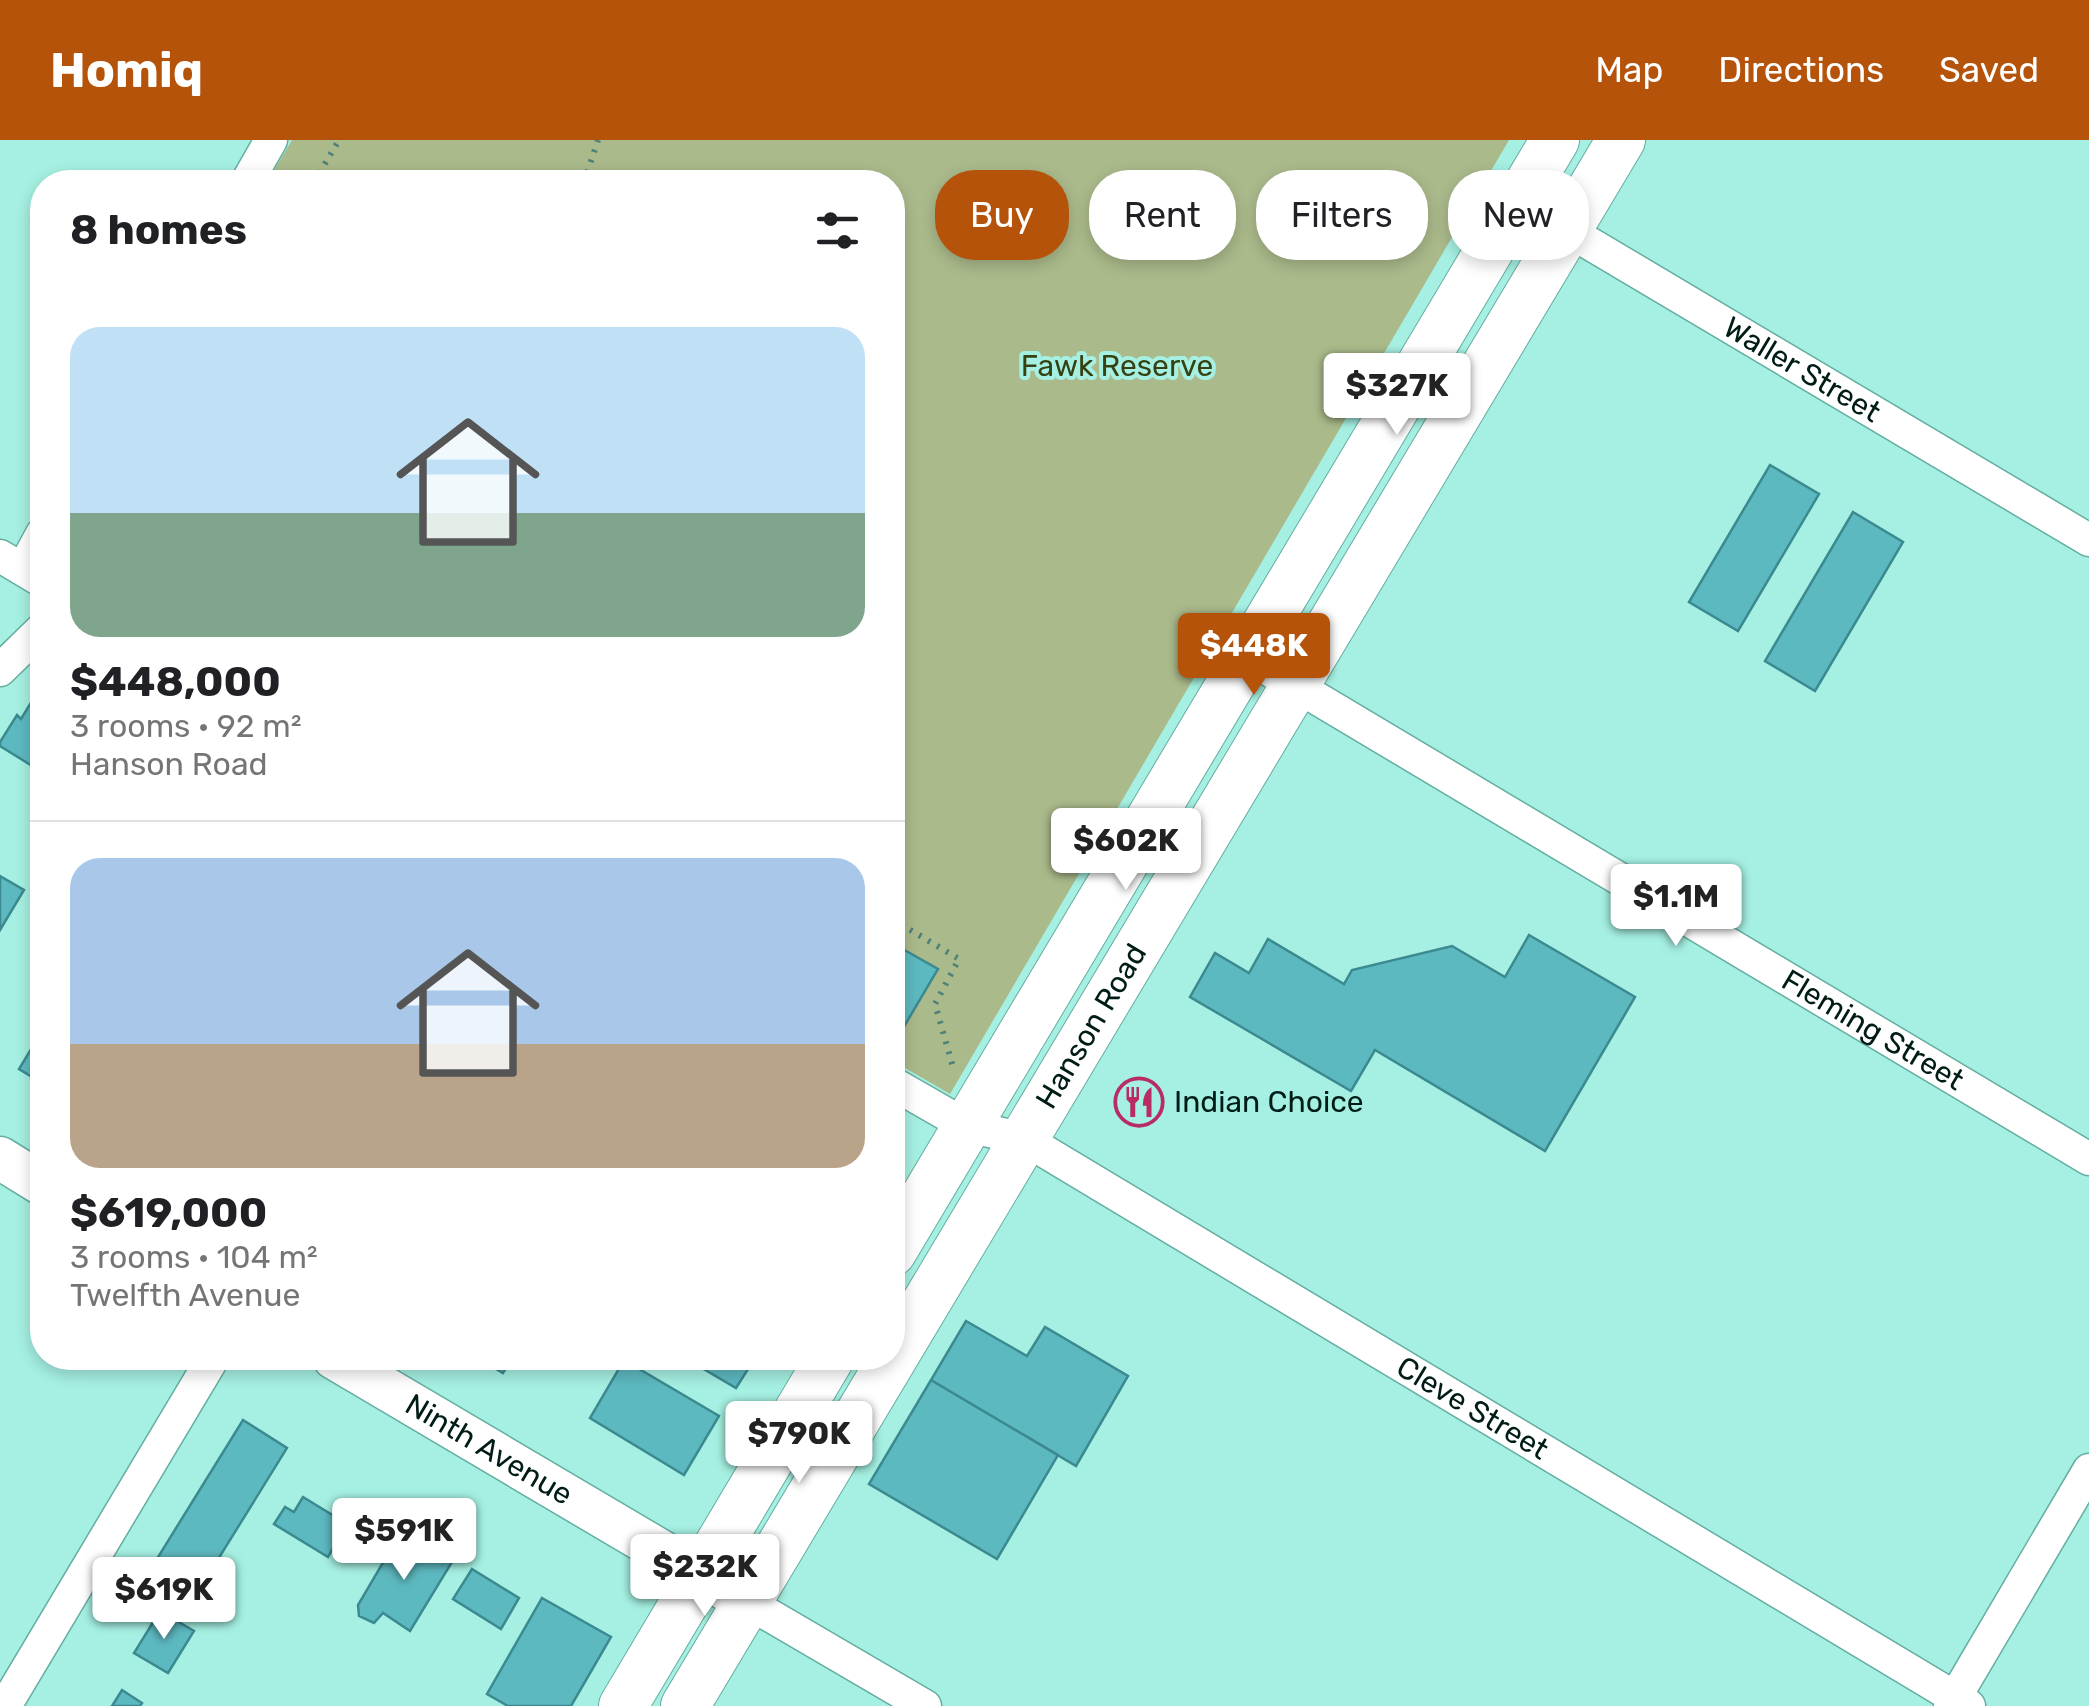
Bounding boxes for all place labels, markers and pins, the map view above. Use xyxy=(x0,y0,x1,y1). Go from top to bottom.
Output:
pin: $327K xyxy=(1327,353,1467,438)
pin: $448K xyxy=(1184,613,1324,698)
pin: $602K xyxy=(1056,808,1196,893)
pin: $1.1M xyxy=(1606,864,1746,949)
restaurant icon: Indian Choice xyxy=(1113,1076,1165,1128)
place label: Indian Choice xyxy=(1174,1084,1364,1120)
pin: $790K xyxy=(729,1401,869,1486)
pin: $591K xyxy=(334,1498,474,1583)
pin: $232K xyxy=(635,1534,775,1619)
pin: $619K xyxy=(94,1557,234,1642)

